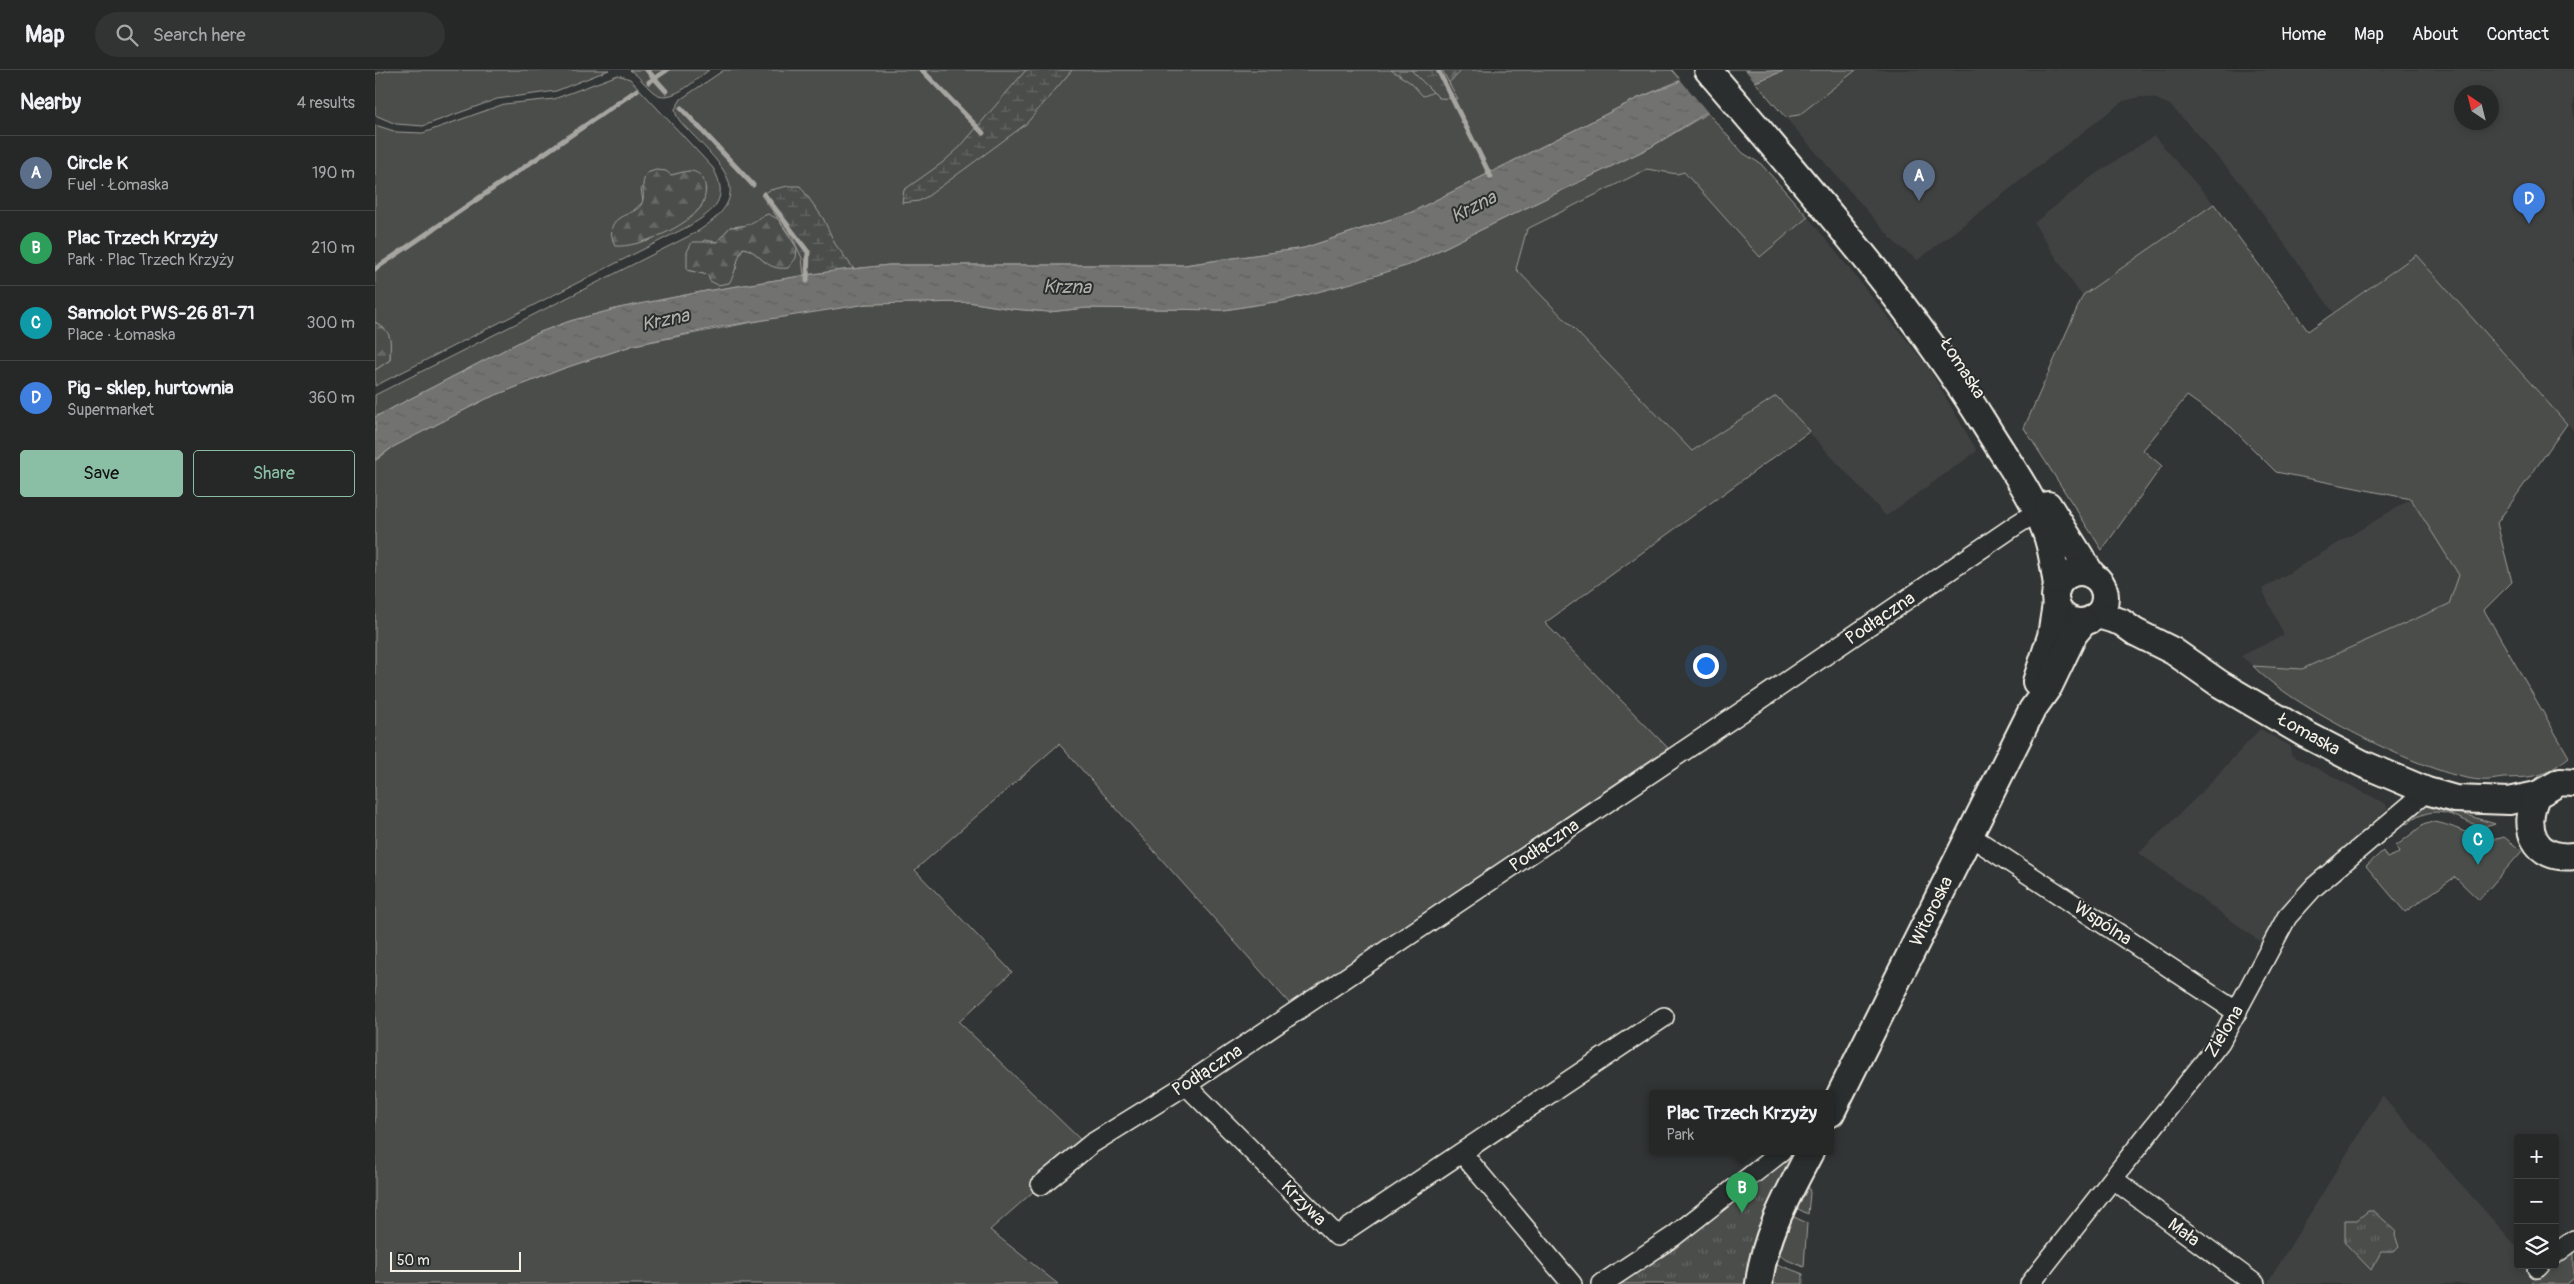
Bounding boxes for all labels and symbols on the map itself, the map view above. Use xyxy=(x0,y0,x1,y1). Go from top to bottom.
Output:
north arrow xyxy=(2454,85,2499,130)
pin: A xyxy=(1903,160,1935,201)
pin: D xyxy=(2513,183,2545,224)
water label: Krzna xyxy=(1447,185,1501,228)
water label: Krzna xyxy=(1043,275,1092,299)
water label: Krzna xyxy=(639,303,692,337)
street label: Łomaska xyxy=(1934,333,1991,403)
street label: Podłączna xyxy=(1841,587,1920,650)
your location xyxy=(1693,653,1719,679)
street label: Łomaska xyxy=(2273,707,2344,761)
street label: Podłączna xyxy=(1505,814,1584,877)
pin: C xyxy=(2462,824,2494,865)
street label: Witoroska xyxy=(1905,872,1958,950)
street label: Wspólna xyxy=(2069,896,2136,951)
street label: Zielona xyxy=(2200,1001,2249,1061)
street label: Podłączna xyxy=(1168,1039,1247,1102)
pin: B xyxy=(1726,1172,1758,1213)
street label: Krzywa xyxy=(1276,1176,1331,1231)
street label: Mała xyxy=(2163,1213,2204,1252)
scale bar xyxy=(390,1249,521,1272)

